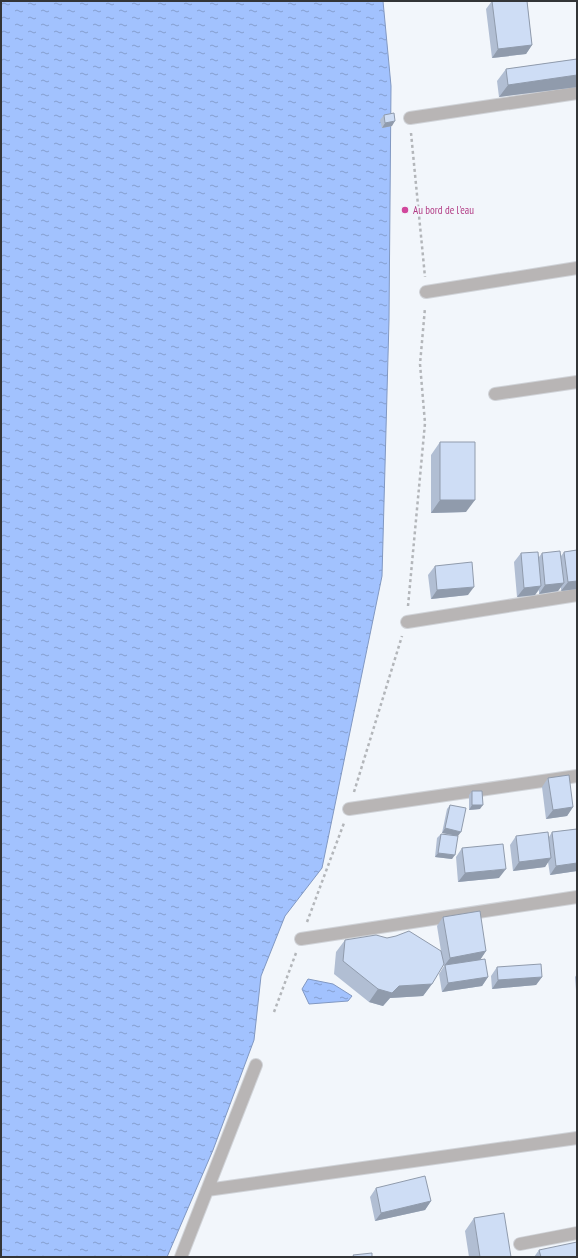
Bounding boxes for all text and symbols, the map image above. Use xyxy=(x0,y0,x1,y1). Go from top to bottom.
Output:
place label: Au bord de l'eau xyxy=(413,203,474,217)
marker: Au bord de l'eau xyxy=(400,205,410,215)

